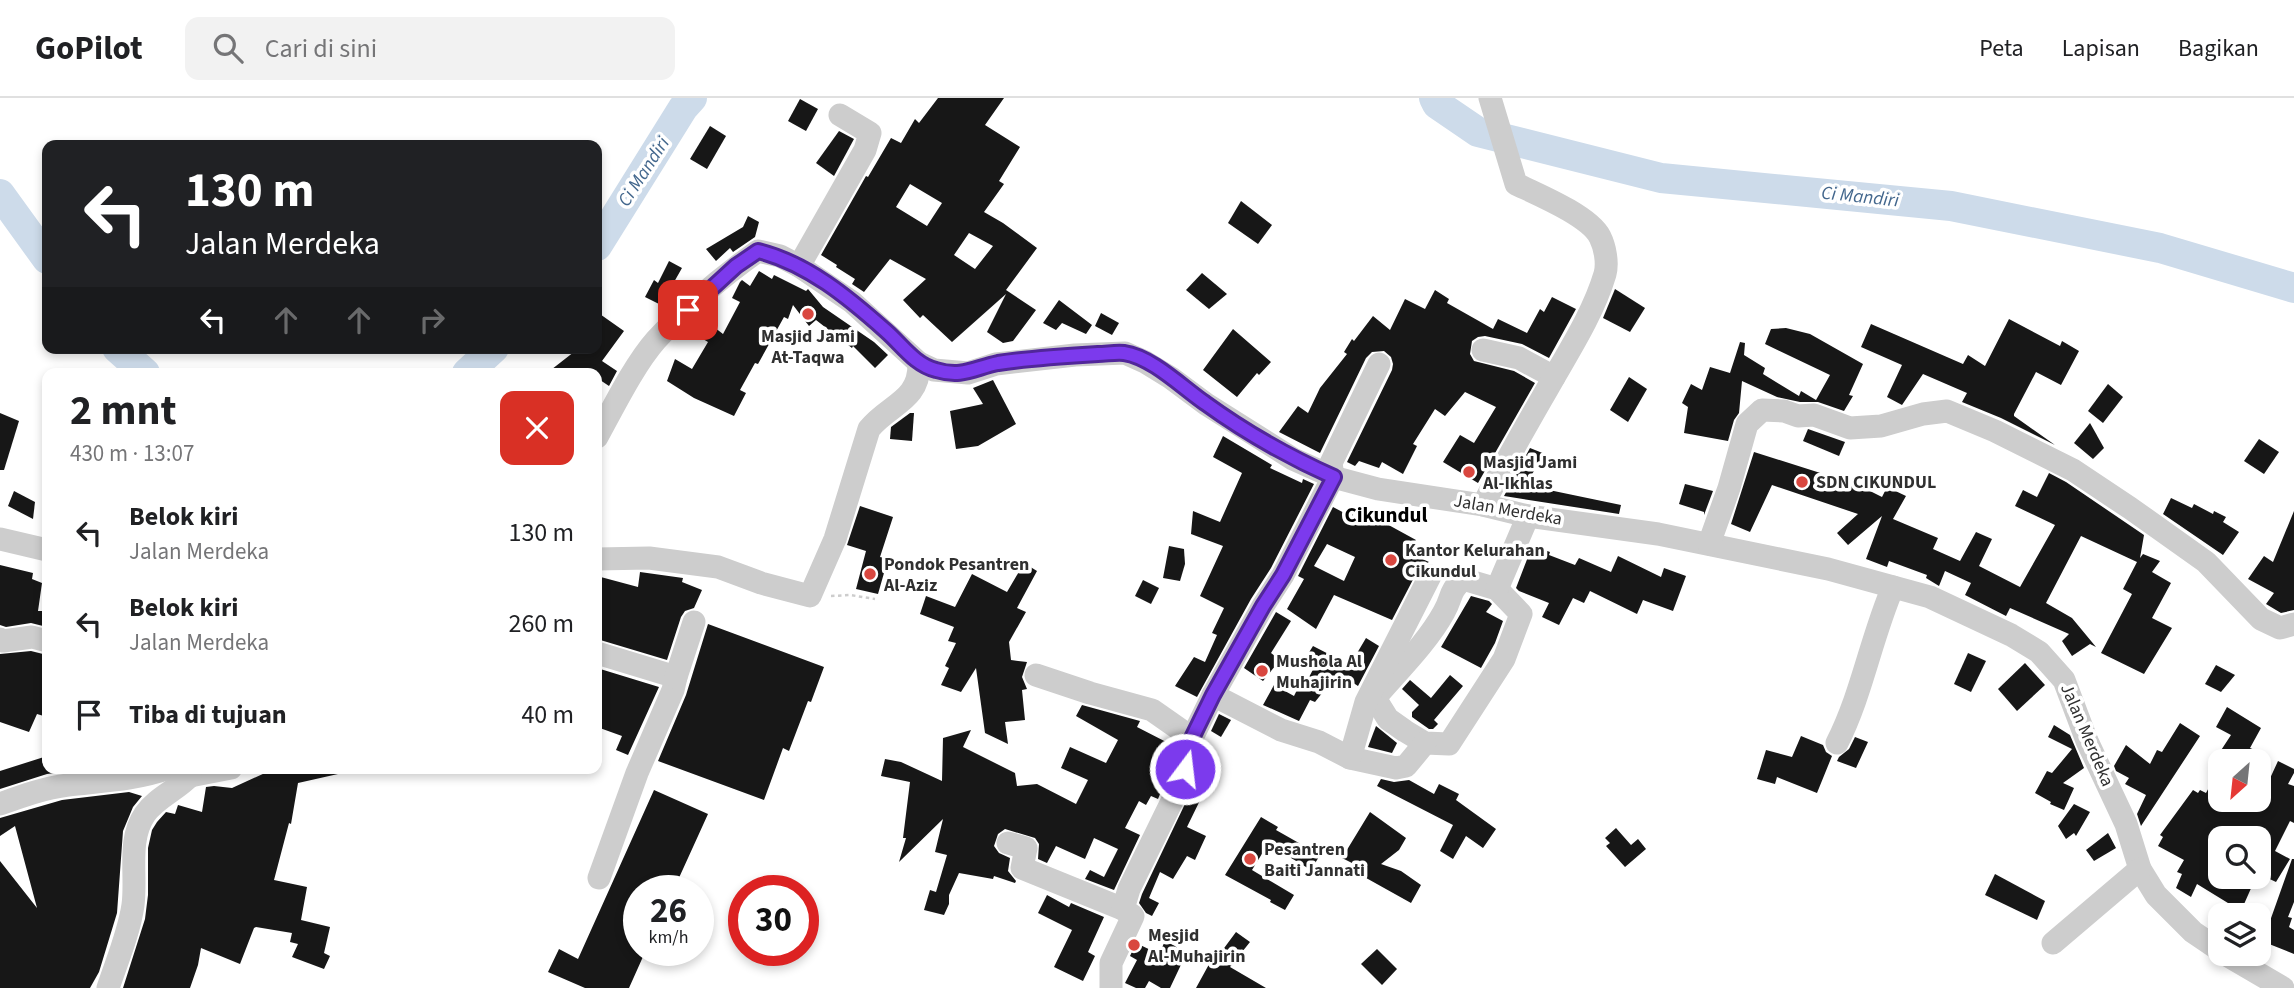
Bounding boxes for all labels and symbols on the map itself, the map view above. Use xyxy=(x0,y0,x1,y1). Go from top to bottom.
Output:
water label: Ci Mandiri xyxy=(611,132,677,212)
water label: Ci Mandiri xyxy=(1820,179,1901,215)
pin xyxy=(658,280,718,340)
marker: Masjid Jami At-Taqwa xyxy=(800,306,816,322)
place label: Masjid Jami At-Taqwa xyxy=(761,324,855,370)
place label: Masjid Jami Al-Ikhlas xyxy=(1482,450,1577,496)
marker: Masjid Jami Al-Ikhlas xyxy=(1461,464,1477,480)
place label: SDN CIKUNDUL xyxy=(1816,470,1936,495)
marker: SDN CIKUNDUL xyxy=(1794,474,1810,490)
street label: Jalan Merdeka xyxy=(1452,488,1564,532)
district label: Cikundul xyxy=(1344,500,1428,530)
place label: Kantor Kelurahan Cikundul xyxy=(1405,538,1545,584)
place label: Pondok Pesantren Al-Aziz xyxy=(883,552,1029,598)
marker: Kantor Kelurahan Cikundul xyxy=(1383,552,1399,568)
marker: Pondok Pesantren Al-Aziz xyxy=(862,566,878,582)
place label: Mushola Al Muhajirin xyxy=(1276,649,1362,695)
marker: Mushola Al Muhajirin xyxy=(1254,663,1270,679)
street label: Jalan Merdeka xyxy=(2054,680,2120,790)
position arrow xyxy=(1148,732,1222,806)
north arrow xyxy=(2208,749,2272,812)
place label: Pesantren Baiti Jannati xyxy=(1264,837,1365,883)
marker: Pesantren Baiti Jannati xyxy=(1242,851,1258,867)
speed limit sign: 30 xyxy=(728,875,819,966)
place label: Mesjid Al-Muhajirin xyxy=(1147,923,1246,969)
marker: Mesjid Al-Muhajirin xyxy=(1126,937,1142,953)

